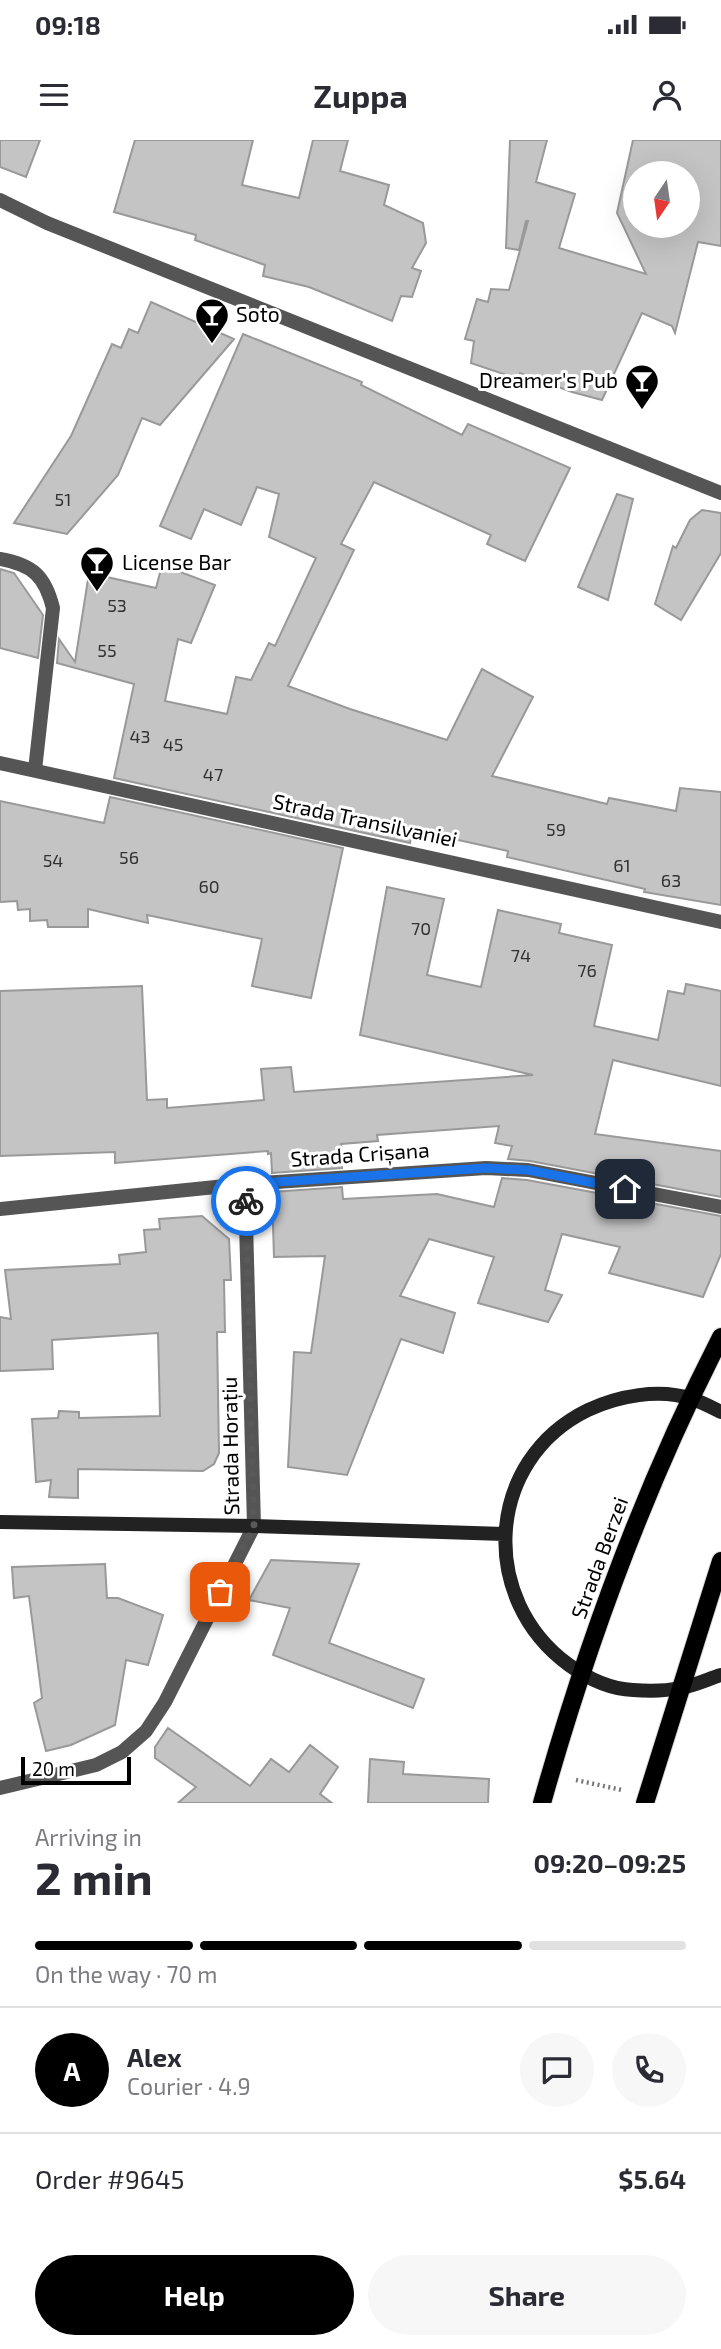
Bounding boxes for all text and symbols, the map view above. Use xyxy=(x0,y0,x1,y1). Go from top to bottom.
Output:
text: 09:18 xyxy=(35,9,101,40)
icon: menu xyxy=(35,76,73,114)
text: Zuppa xyxy=(313,76,408,114)
icon: person xyxy=(648,76,686,114)
north arrow xyxy=(623,161,700,238)
map controls xyxy=(623,161,700,238)
bar icon: Soto xyxy=(193,296,231,345)
place label: Soto xyxy=(236,301,280,326)
bar icon: Dreamer's Pub xyxy=(623,362,661,411)
place label: Dreamer's Pub xyxy=(479,367,618,392)
house number: 51 xyxy=(55,488,71,510)
bar icon: License Bar xyxy=(78,544,116,593)
place label: License Bar xyxy=(122,549,232,574)
house number: 53 xyxy=(107,594,127,616)
house number: 55 xyxy=(97,639,117,661)
house number: 43 xyxy=(129,725,151,747)
house number: 45 xyxy=(163,733,183,755)
house number: 47 xyxy=(203,763,223,785)
street label: Strada Transilvaniei xyxy=(271,788,460,851)
house number: 59 xyxy=(546,818,566,840)
house number: 56 xyxy=(119,846,139,868)
house number: 54 xyxy=(43,849,63,871)
house number: 61 xyxy=(613,854,631,876)
house number: 63 xyxy=(661,869,681,891)
house number: 60 xyxy=(198,875,220,897)
house number: 70 xyxy=(411,917,431,939)
house number: 74 xyxy=(511,944,531,966)
house number: 76 xyxy=(577,959,597,981)
street label: Strada Crișana xyxy=(289,1136,430,1173)
pin xyxy=(595,1159,655,1219)
courier xyxy=(211,1166,281,1236)
icon: home xyxy=(606,1170,644,1208)
icon: bike xyxy=(227,1182,265,1220)
street label: Strada Horațiu xyxy=(216,1376,245,1516)
street label: Strada Berzei xyxy=(565,1493,632,1622)
pin xyxy=(190,1562,250,1622)
icon: bag xyxy=(201,1573,239,1611)
scale bar xyxy=(21,1754,131,1786)
text: 20 m xyxy=(32,1757,75,1780)
text: Arriving in xyxy=(35,1823,142,1851)
text: 09:20–09:25 xyxy=(534,1847,686,1878)
text: 2 min xyxy=(35,1849,153,1904)
text: On the way · 70 m xyxy=(35,1960,217,1988)
button: chat xyxy=(520,2033,594,2107)
button: phone xyxy=(612,2033,686,2107)
text: Alex xyxy=(127,2041,182,2072)
text: A xyxy=(64,2055,80,2086)
text: Courier · 4.9 xyxy=(127,2072,251,2100)
text: Order #9645 xyxy=(35,2163,185,2194)
text: $5.64 xyxy=(618,2163,686,2194)
button: Help xyxy=(35,2255,354,2335)
button: Share xyxy=(368,2255,686,2335)

